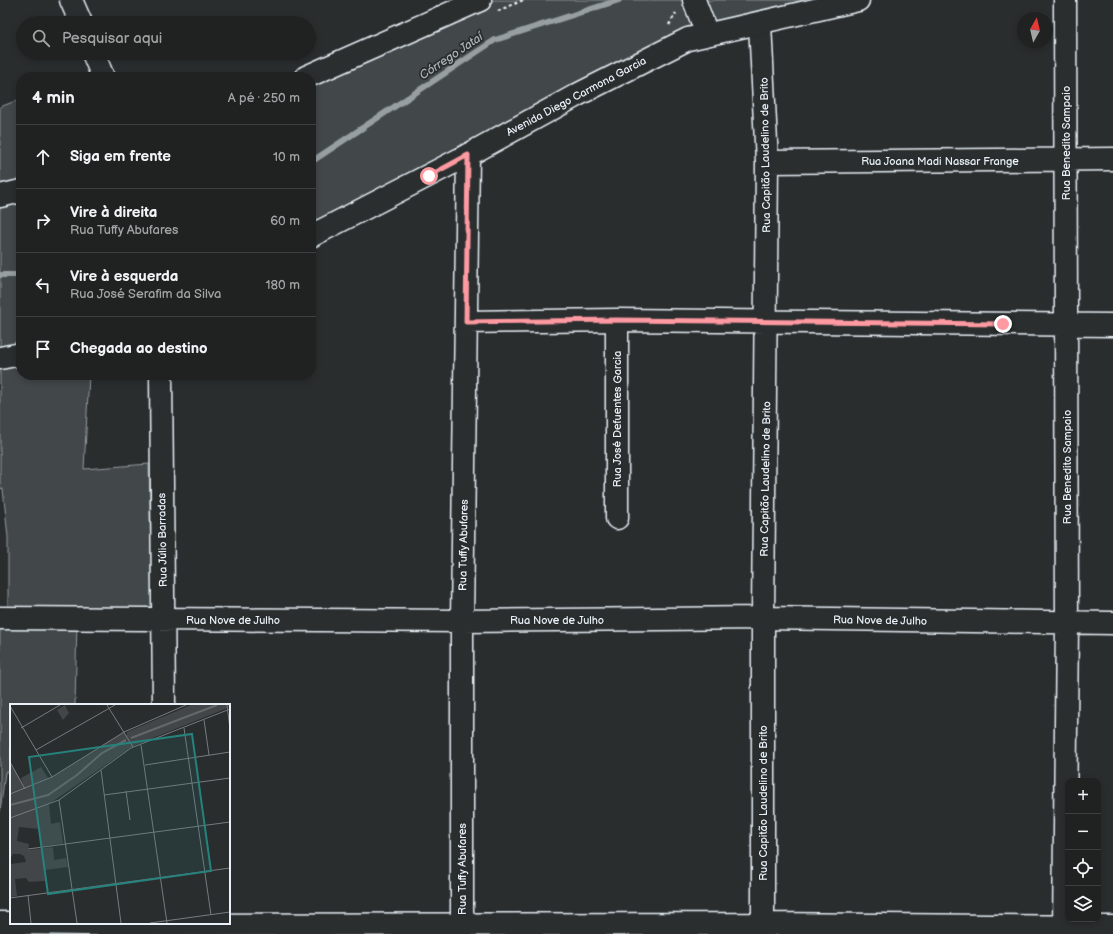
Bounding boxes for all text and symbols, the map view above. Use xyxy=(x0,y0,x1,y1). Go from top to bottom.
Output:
north arrow xyxy=(1017,12,1053,48)
search box xyxy=(16,16,316,60)
icon: search xyxy=(30,27,52,49)
water label: Córrego Jataí xyxy=(417,28,488,83)
text: Pesquisar aqui xyxy=(62,29,162,48)
street label: Avenida Diego Carmona Garcia xyxy=(504,54,648,139)
street label: Rua Capitão Laudelino de Brito xyxy=(758,77,773,233)
street label: Rua Benedito Sampaio xyxy=(1060,86,1073,200)
text: 4 min xyxy=(32,88,75,108)
text: A pé · 250 m xyxy=(228,90,300,106)
icon: ahead xyxy=(32,146,54,168)
text: Siga em frente xyxy=(70,147,171,166)
text: 10 m xyxy=(273,149,300,165)
street label: Rua Joana Madi Nassar Frange xyxy=(861,155,1019,168)
route start xyxy=(420,167,438,185)
text: Vire à direita xyxy=(70,203,157,222)
icon: right xyxy=(32,210,54,232)
text: 60 m xyxy=(270,213,300,229)
text: Rua Tuffy Abufares xyxy=(70,222,178,238)
text: Vire à esquerda xyxy=(70,267,178,286)
icon: left xyxy=(32,274,54,296)
text: 180 m xyxy=(265,277,300,293)
text: Rua José Serafim da Silva xyxy=(70,286,221,302)
route end xyxy=(994,315,1012,333)
icon: arrive xyxy=(32,338,54,360)
text: Chegada ao destino xyxy=(70,339,208,358)
street label: Rua José Defuentes Garcia xyxy=(611,351,624,487)
street label: Rua Capitão Laudelino de Brito xyxy=(758,401,773,557)
street label: Rua Benedito Sampaio xyxy=(1061,410,1074,524)
street label: Rua Júlio Barradas xyxy=(155,492,170,587)
street label: Rua Tuffy Abufares xyxy=(456,498,471,591)
street label: Rua Nove de Julho xyxy=(833,613,927,628)
street label: Rua Nove de Julho xyxy=(186,614,280,627)
street label: Rua Nove de Julho xyxy=(510,614,604,627)
inset map xyxy=(10,704,230,924)
street label: Rua Capitão Laudelino de Brito xyxy=(757,725,770,881)
map controls xyxy=(1065,778,1101,922)
button: + xyxy=(1065,778,1101,814)
button: − xyxy=(1065,814,1101,850)
street label: Rua Tuffy Abufares xyxy=(456,823,469,915)
button: locate xyxy=(1065,850,1101,886)
button: layers xyxy=(1065,886,1101,922)

